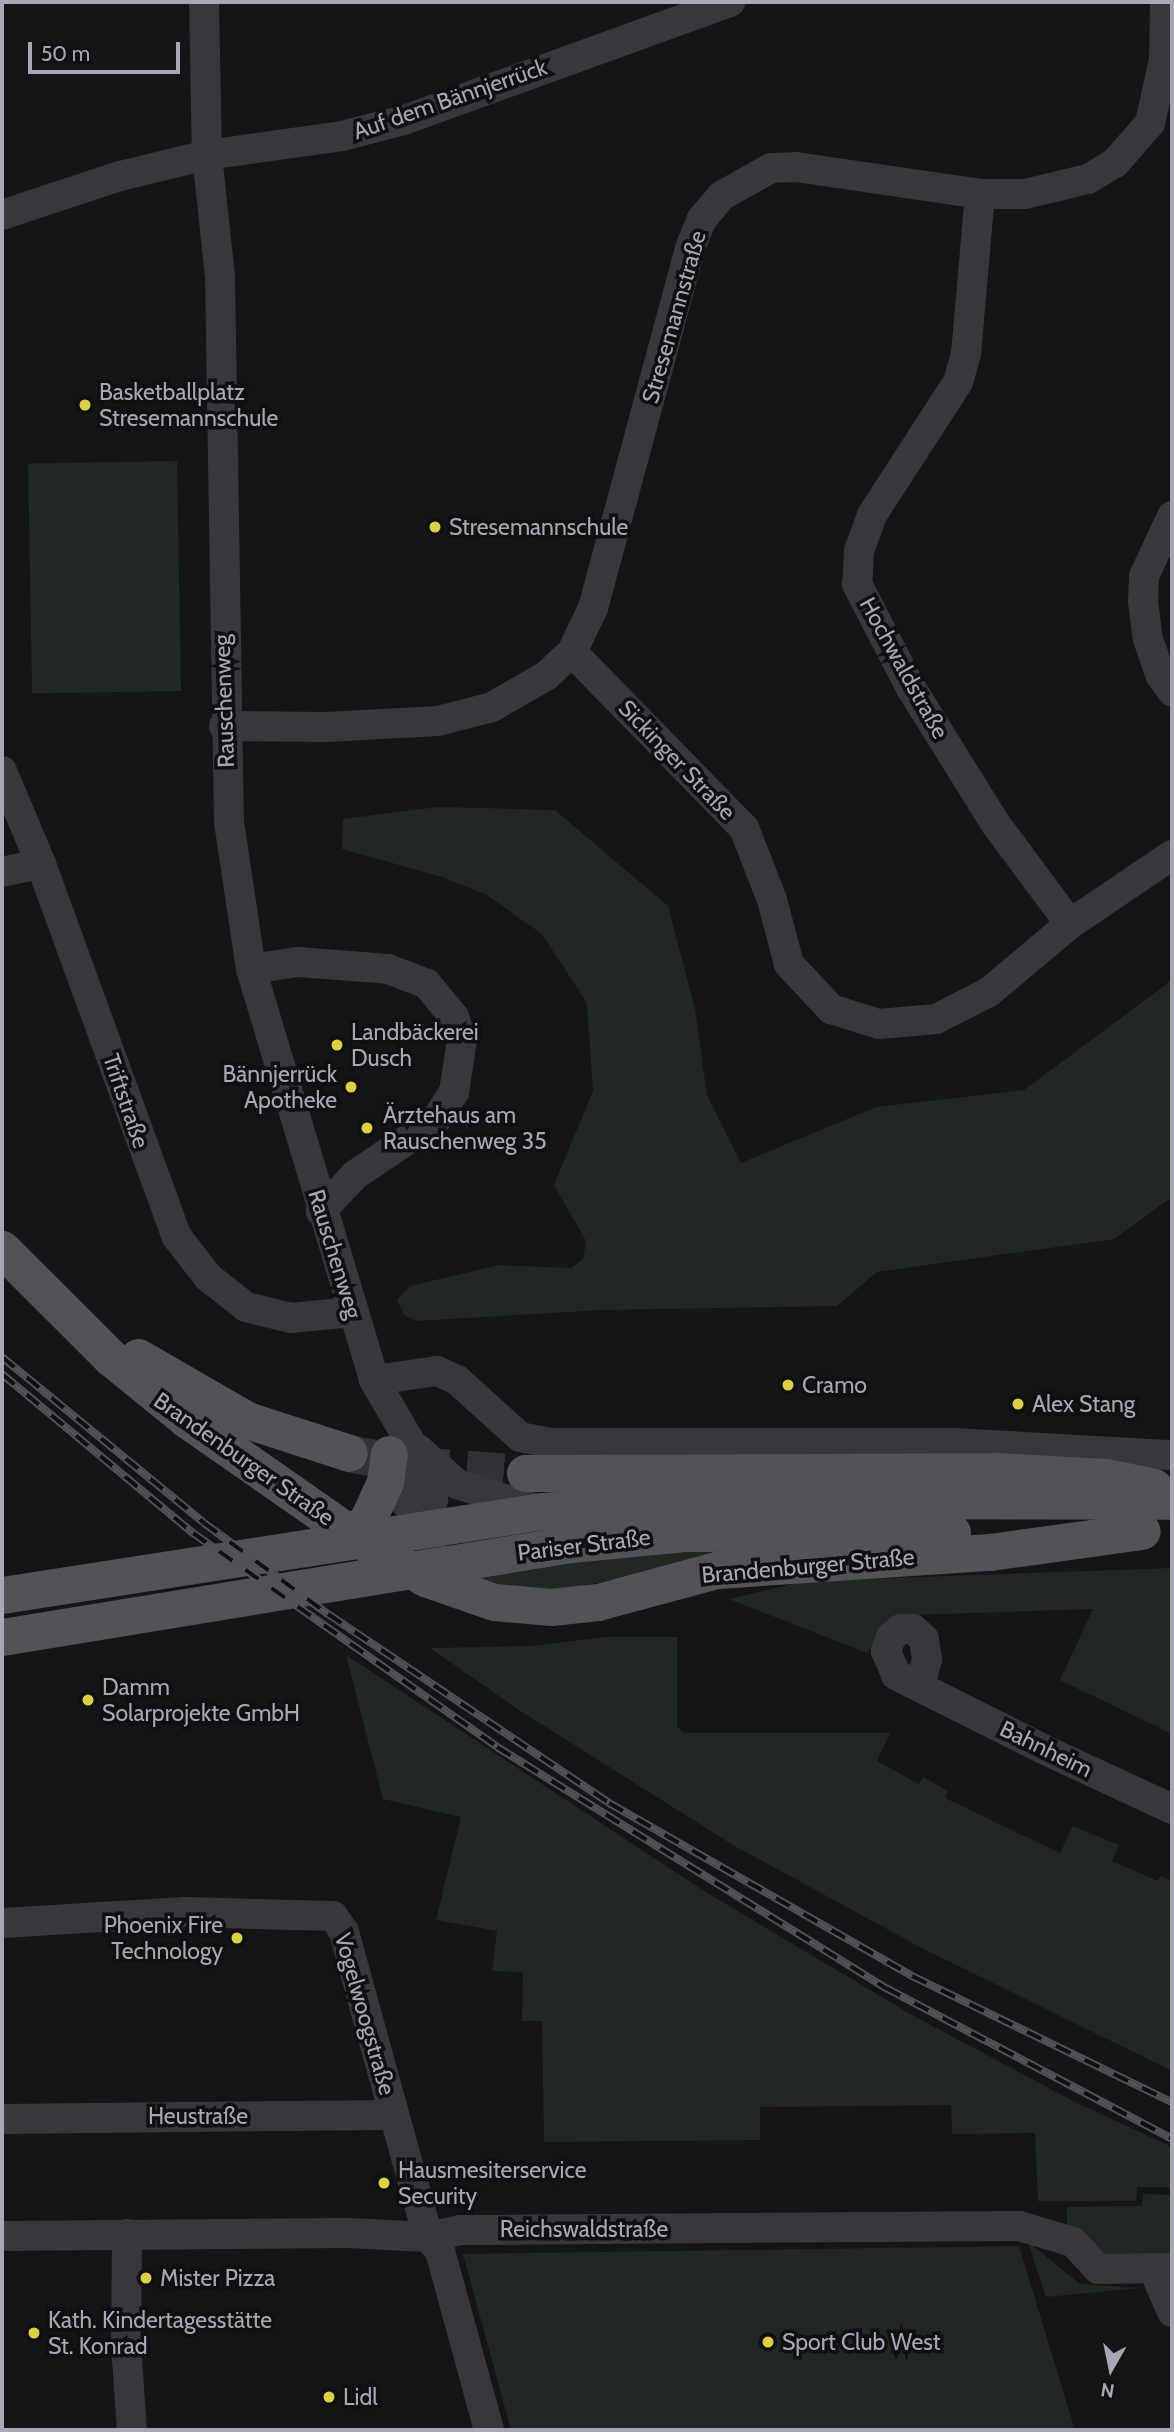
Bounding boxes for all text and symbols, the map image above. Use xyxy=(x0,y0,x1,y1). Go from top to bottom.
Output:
scale bar xyxy=(32,28,184,72)
text: 50 m xyxy=(41,41,90,66)
street label: Auf dem Bännjerrück xyxy=(349,53,551,145)
street label: Stresemannstraße xyxy=(636,228,712,406)
place label: Basketballplatz Stresemannschule xyxy=(99,378,278,432)
marker: Basketballplatz Stresemannschule xyxy=(77,397,93,413)
place label: Stresemannschule xyxy=(449,513,628,541)
marker: Stresemannschule xyxy=(427,519,443,535)
street label: Hochwaldstraße xyxy=(854,593,954,743)
street label: Rauschenweg xyxy=(208,634,240,768)
street label: Sickinger Straße xyxy=(613,694,741,826)
place label: Landbäckerei Dusch xyxy=(351,1018,479,1072)
marker: Landbäckerei Dusch xyxy=(329,1037,345,1053)
street label: Triftstraße xyxy=(97,1050,155,1152)
place label: Bännjerrück Apotheke xyxy=(223,1060,337,1114)
marker: Bännjerrück Apotheke xyxy=(343,1079,359,1095)
place label: Ärztehaus am Rauschenweg 35 xyxy=(383,1101,547,1155)
marker: Ärztehaus am Rauschenweg 35 xyxy=(357,1118,377,1138)
street label: Rauschenweg xyxy=(302,1186,368,1322)
place label: Cramo xyxy=(802,1371,867,1399)
marker: Cramo xyxy=(780,1377,796,1393)
street label: Brandenburger Straße xyxy=(149,1386,339,1532)
place label: Alex Stang xyxy=(1032,1390,1135,1418)
marker: Alex Stang xyxy=(1010,1396,1026,1412)
street label: Pariser Straße xyxy=(516,1523,652,1567)
street label: Brandenburger Straße xyxy=(700,1543,916,1589)
place label: Damm Solarprojekte GmbH xyxy=(102,1673,300,1727)
marker: Damm Solarprojekte GmbH xyxy=(80,1692,96,1708)
street label: Bahnheim xyxy=(995,1715,1097,1783)
place label: Phoenix Fire Technology xyxy=(104,1911,223,1965)
marker: Phoenix Fire Technology xyxy=(229,1930,245,1946)
street label: Vogelwoogstraße xyxy=(329,1930,401,2098)
street label: Heustraße xyxy=(148,2102,248,2130)
place label: Hausmesiterservice Security xyxy=(398,2156,586,2210)
marker: Hausmesiterservice Security xyxy=(376,2175,392,2191)
street label: Reichswaldstraße xyxy=(500,2215,668,2243)
place label: Mister Pizza xyxy=(160,2264,275,2292)
marker: Mister Pizza xyxy=(138,2270,154,2286)
place label: Kath. Kindertagesstätte St. Konrad xyxy=(48,2306,272,2360)
marker: Kath. Kindertagesstätte St. Konrad xyxy=(26,2325,42,2341)
place label: Sport Club West xyxy=(782,2328,940,2356)
marker: Sport Club West xyxy=(760,2334,776,2350)
north arrow xyxy=(1076,2334,1146,2404)
text: N xyxy=(1099,2378,1116,2403)
place label: Lidl xyxy=(343,2383,378,2411)
marker: Lidl xyxy=(321,2389,337,2405)

